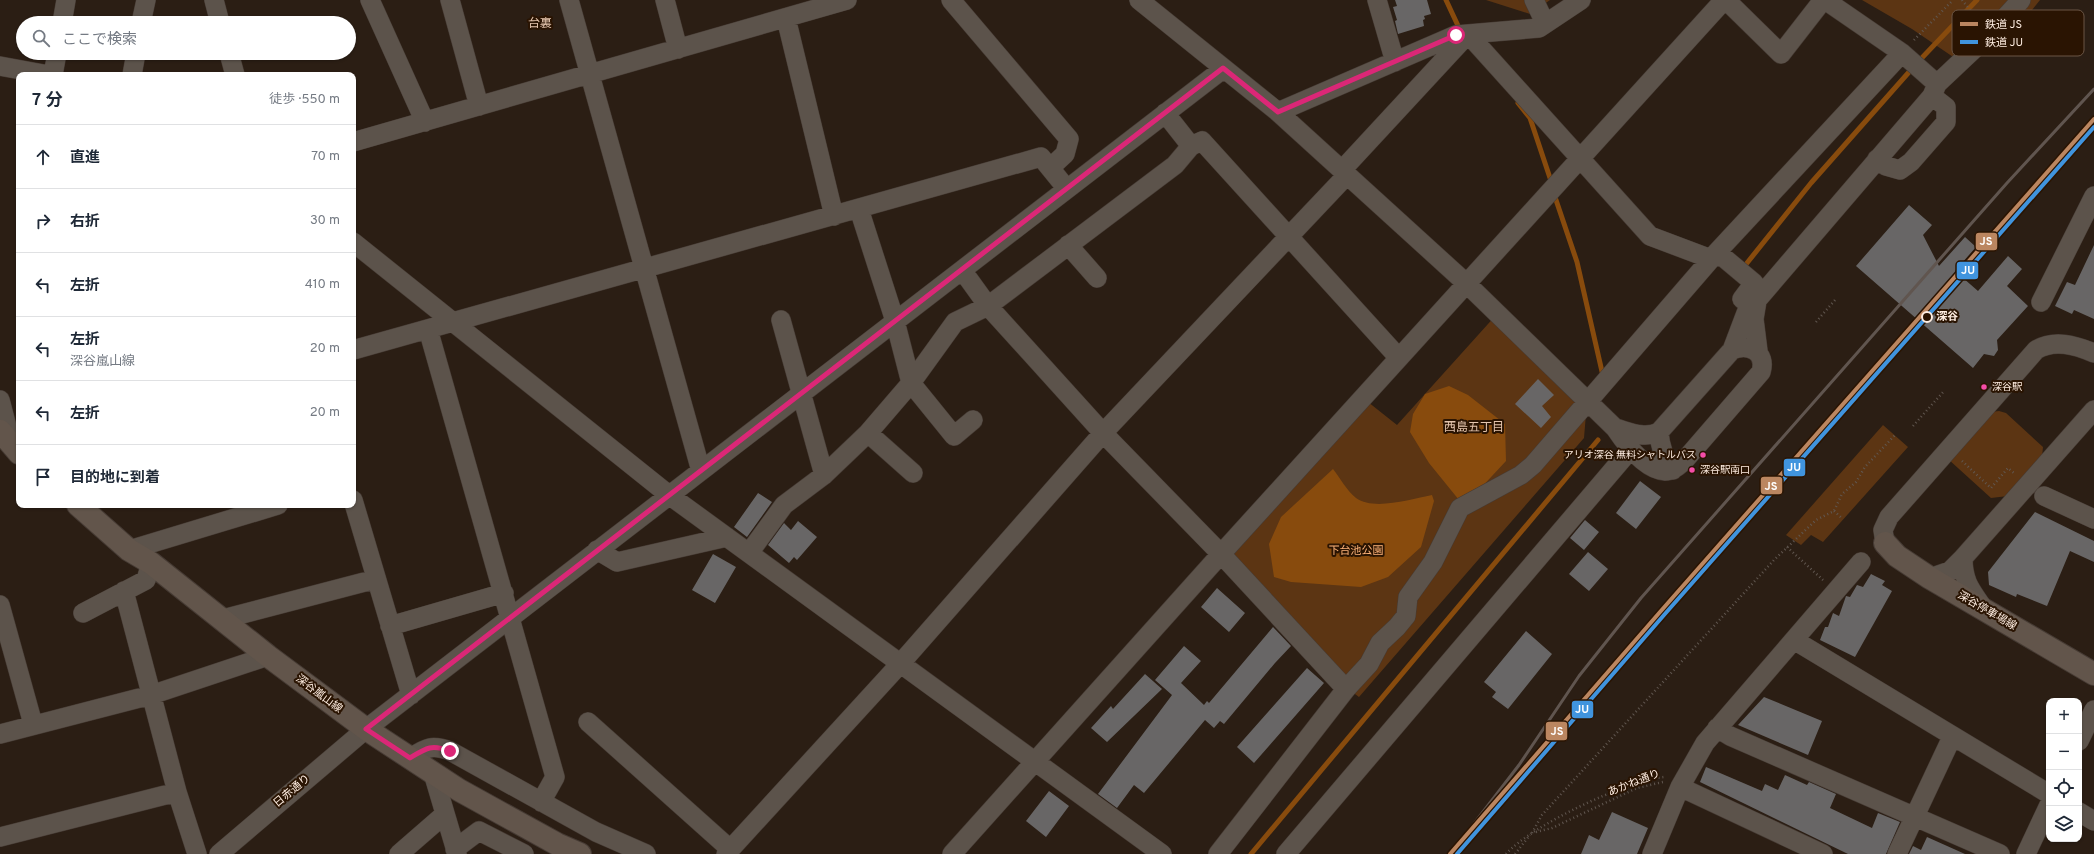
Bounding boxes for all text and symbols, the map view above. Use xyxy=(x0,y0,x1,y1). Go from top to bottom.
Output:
legend xyxy=(1952,10,2084,56)
search box xyxy=(16,16,356,60)
district label: 台裏 xyxy=(528,16,552,32)
text: 鉄道 JS xyxy=(1985,18,2022,32)
route start xyxy=(1447,26,1465,44)
icon: search xyxy=(30,27,52,49)
text: ここで検索 xyxy=(62,31,137,50)
text: 鉄道 JU xyxy=(1985,36,2023,50)
text: 7 分 xyxy=(32,90,62,112)
text: 徒歩 · 550 m xyxy=(269,92,340,108)
icon: ahead xyxy=(32,146,54,168)
text: 直進 xyxy=(70,149,100,168)
text: 70 m xyxy=(311,149,340,165)
icon: right xyxy=(32,210,54,232)
text: 右折 xyxy=(70,213,100,232)
text: 30 m xyxy=(310,213,340,229)
line badge: JS xyxy=(1975,232,1998,251)
text: JS xyxy=(1980,235,1993,249)
line badge: JU xyxy=(1956,261,1979,280)
text: JU xyxy=(1961,264,1975,278)
icon: left xyxy=(32,274,54,296)
text: 左折 xyxy=(70,277,100,296)
text: 410 m xyxy=(305,277,340,293)
place label: 深谷 xyxy=(1936,310,1958,324)
marker: 深谷 xyxy=(1921,311,1933,323)
text: 左折 xyxy=(70,331,100,350)
icon: left xyxy=(32,338,54,360)
text: 20 m xyxy=(310,341,340,357)
text: 深谷嵐山線 xyxy=(70,354,135,370)
place label: 深谷駅 xyxy=(1992,381,2023,394)
marker: 深谷駅 xyxy=(1979,382,1989,392)
icon: left xyxy=(32,402,54,424)
text: 左折 xyxy=(70,405,100,424)
text: 20 m xyxy=(310,405,340,421)
district label: 西島五丁目 xyxy=(1444,420,1504,436)
place label: アリオ深谷 無料シャトルバス xyxy=(1564,449,1696,462)
marker: アリオ深谷 無料シャトルバス xyxy=(1698,450,1708,460)
line badge: JU xyxy=(1783,458,1806,477)
text: JU xyxy=(1787,461,1801,475)
place label: 深谷駅南口 xyxy=(1700,464,1750,477)
marker: 深谷駅南口 xyxy=(1687,465,1697,475)
icon: arrive xyxy=(32,466,54,488)
text: 目的地に到着 xyxy=(70,469,160,488)
line badge: JS xyxy=(1760,476,1783,495)
text: JS xyxy=(1765,480,1778,494)
park label: 下台池公園 xyxy=(1329,544,1384,558)
street label: 深谷停車場線 xyxy=(1955,588,2019,634)
street label: 深谷嵐山線 xyxy=(293,672,345,716)
map controls xyxy=(2046,698,2082,842)
button: + xyxy=(2046,698,2082,734)
line badge: JU xyxy=(1571,700,1594,719)
text: JU xyxy=(1575,703,1589,717)
line badge: JS xyxy=(1545,721,1568,741)
text: JS xyxy=(1551,725,1564,739)
button: − xyxy=(2046,734,2082,770)
route end xyxy=(441,742,459,760)
street label: あかね通り xyxy=(1606,767,1662,799)
button: locate xyxy=(2046,770,2082,806)
street label: 日赤通り xyxy=(271,771,313,811)
button: layers xyxy=(2046,806,2082,842)

